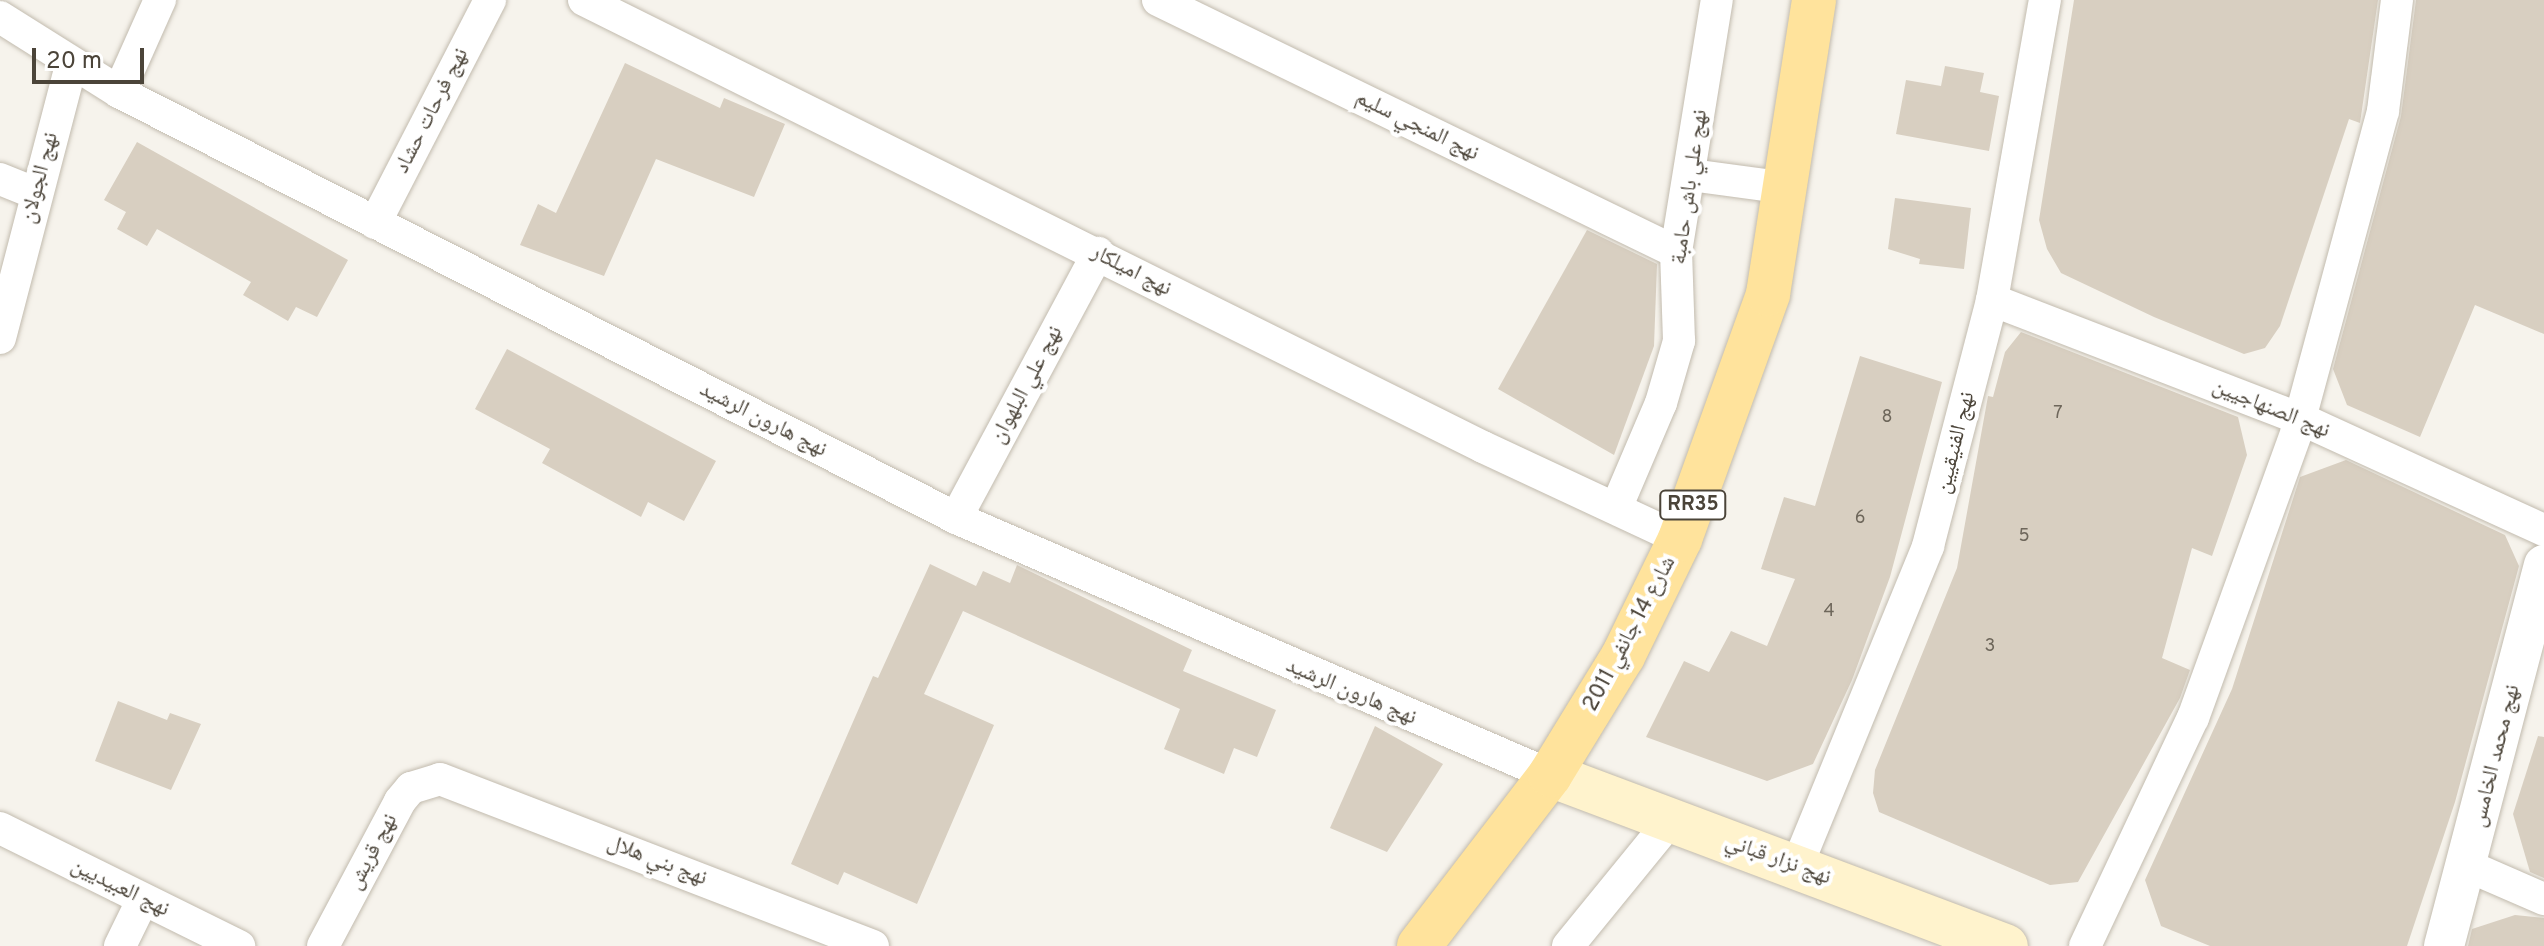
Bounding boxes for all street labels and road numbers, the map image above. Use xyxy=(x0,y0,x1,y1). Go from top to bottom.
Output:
street label: نهج فرحات حشاد xyxy=(389,44,475,178)
street label: نهج المنجي سليم xyxy=(1351,85,1483,167)
street label: نهج علي باش حامبة xyxy=(1666,108,1714,266)
street label: نهج الجولان xyxy=(15,129,65,227)
street label: نهج اميلكار xyxy=(1086,239,1176,303)
street label: نهج علي البلهوان xyxy=(985,322,1069,448)
street label: نهج الصنهاجيين xyxy=(2208,373,2334,445)
street label: نهج هارون الرشيد xyxy=(695,377,831,463)
street label: نهج الفنيقيين xyxy=(1931,389,1981,497)
road number: RR35 xyxy=(1659,489,1727,521)
street label: شارع 14 جانفي 2011 xyxy=(1578,552,1682,716)
street label: نهج هارون الرشيد xyxy=(1282,653,1420,731)
street label: نهج محمد الخامس xyxy=(2466,682,2526,830)
street label: نهج قريش xyxy=(342,809,404,895)
street label: نهج نزار قباني xyxy=(1722,829,1834,891)
street label: نهج بني هلال xyxy=(603,830,711,892)
street label: نهج العبيديين xyxy=(66,853,174,923)

